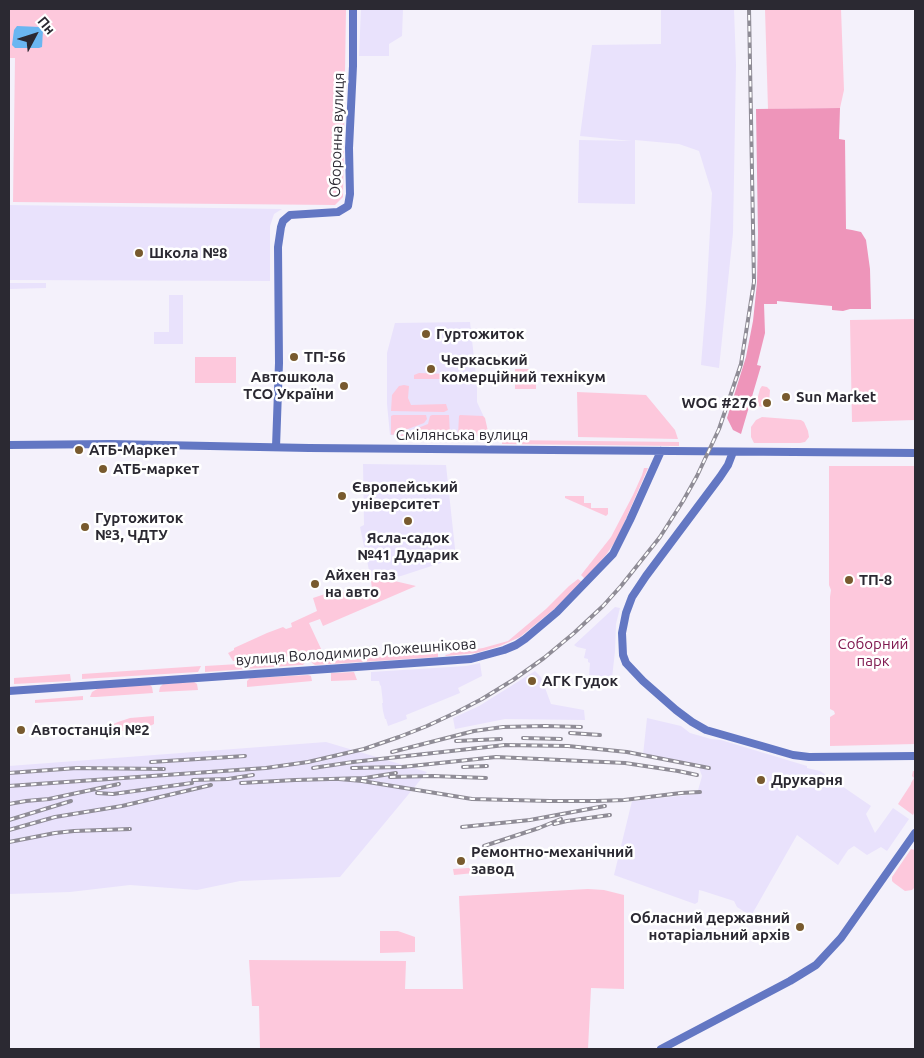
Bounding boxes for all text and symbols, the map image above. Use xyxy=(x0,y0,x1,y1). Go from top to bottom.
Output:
north arrow xyxy=(10,10,60,60)
text: Пн xyxy=(34,13,59,38)
street label: Оборонна вулиця xyxy=(326,72,348,198)
place label: Школа №8 xyxy=(149,244,227,262)
marker: Школа №8 xyxy=(133,247,145,259)
place label: Гуртожиток xyxy=(436,325,524,343)
marker: Гуртожиток xyxy=(420,328,432,340)
place label: ТП-56 xyxy=(304,348,346,366)
marker: ТП-56 xyxy=(288,351,300,363)
place label: Черкаський комерційний технікум xyxy=(441,351,606,386)
marker: Черкаський комерційний технікум xyxy=(425,363,437,375)
place label: Автошкола ТСО України xyxy=(243,368,334,403)
marker: Автошкола ТСО України xyxy=(338,380,350,392)
place label: Sun Market xyxy=(796,388,876,406)
marker: Sun Market xyxy=(780,391,792,403)
place label: WOG #276 xyxy=(682,394,757,412)
marker: WOG #276 xyxy=(761,397,773,409)
street label: Смілянська вулиця xyxy=(396,426,528,444)
place label: АТБ-Маркет xyxy=(89,441,177,459)
marker: АТБ-Маркет xyxy=(73,444,85,456)
place label: АТБ-маркет xyxy=(113,460,199,478)
marker: АТБ-маркет xyxy=(97,463,109,475)
place label: Європейський університет xyxy=(352,478,458,513)
marker: Європейський університет xyxy=(336,490,348,502)
place label: Гуртожиток №3, ЧДТУ xyxy=(95,509,183,544)
marker: Ясла-садок №41 Дударик xyxy=(402,515,414,527)
marker: Гуртожиток №3, ЧДТУ xyxy=(79,521,91,533)
place label: Ясла-садок №41 Дударик xyxy=(357,529,459,564)
place label: Айхен газ на авто xyxy=(325,566,396,601)
place label: ТП-8 xyxy=(859,571,892,589)
marker: ТП-8 xyxy=(843,574,855,586)
marker: Айхен газ на авто xyxy=(309,578,321,590)
street label: вулиця Володимира Ложешнікова xyxy=(235,635,477,669)
park label: Соборний парк xyxy=(838,635,908,670)
place label: АГК Гудок xyxy=(542,672,618,690)
marker: АГК Гудок xyxy=(526,675,538,687)
place label: Автостанція №2 xyxy=(31,721,150,739)
marker: Автостанція №2 xyxy=(15,724,27,736)
place label: Друкарня xyxy=(771,771,843,789)
marker: Друкарня xyxy=(755,774,767,786)
place label: Ремонтно-механічний завод xyxy=(471,843,633,878)
marker: Ремонтно-механічний завод xyxy=(455,855,467,867)
place label: Обласний державний нотаріальний архів xyxy=(630,909,790,944)
marker: Обласний державний нотаріальний архів xyxy=(794,921,806,933)

